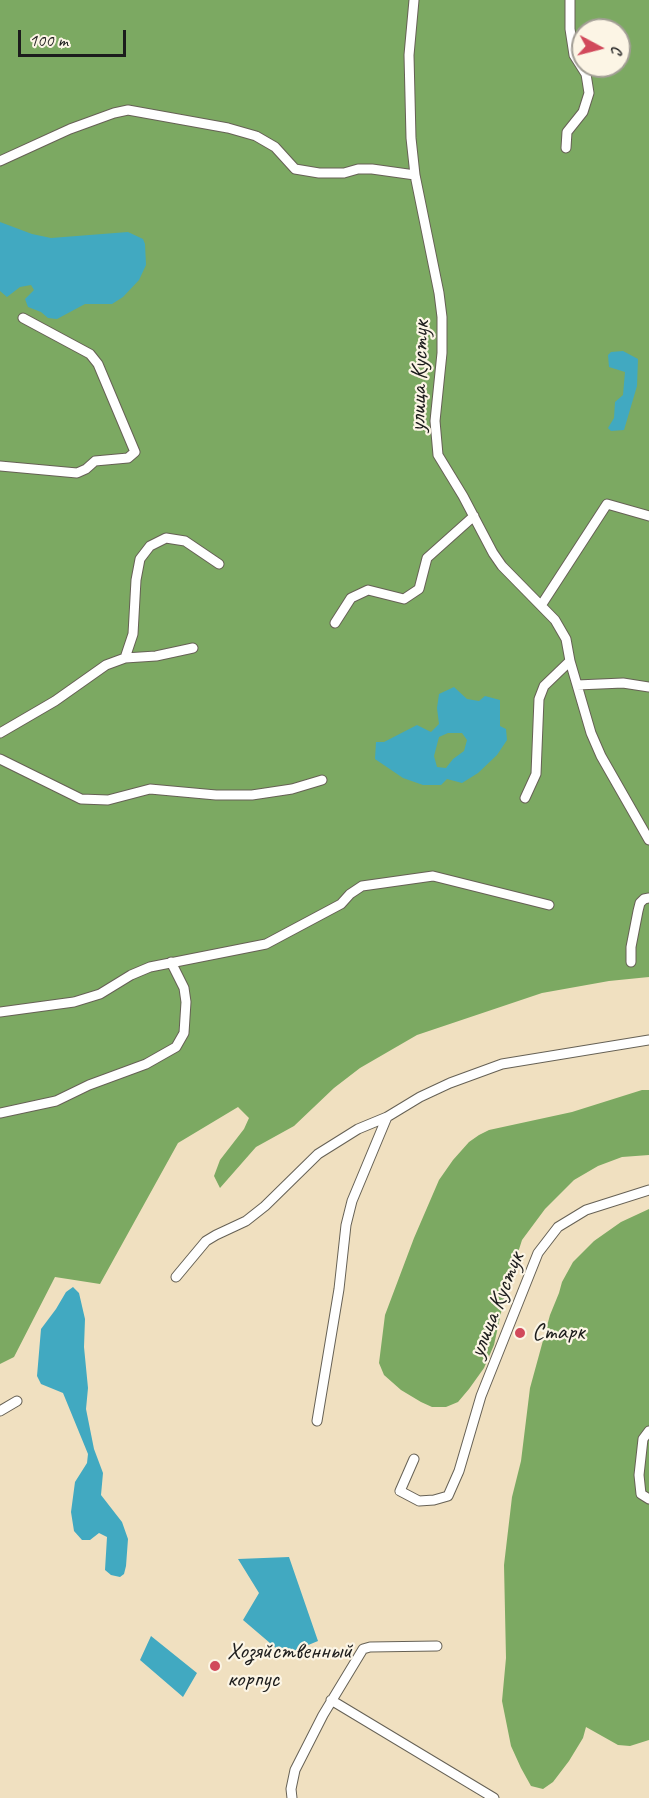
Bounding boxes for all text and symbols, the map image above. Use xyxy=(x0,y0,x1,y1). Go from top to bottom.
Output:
scale bar xyxy=(21,18,129,56)
north arrow xyxy=(571,18,631,78)
text: 100 m xyxy=(29,29,68,51)
text: С xyxy=(606,45,627,55)
street label: улица Кустук xyxy=(404,320,436,432)
street label: улица Кустук xyxy=(463,1248,531,1362)
place label: Старк xyxy=(532,1319,585,1347)
marker: Старк xyxy=(513,1326,527,1340)
place label: Хозяйственный корпус xyxy=(227,1638,352,1694)
marker: Хозяйственный корпус xyxy=(208,1659,222,1673)

